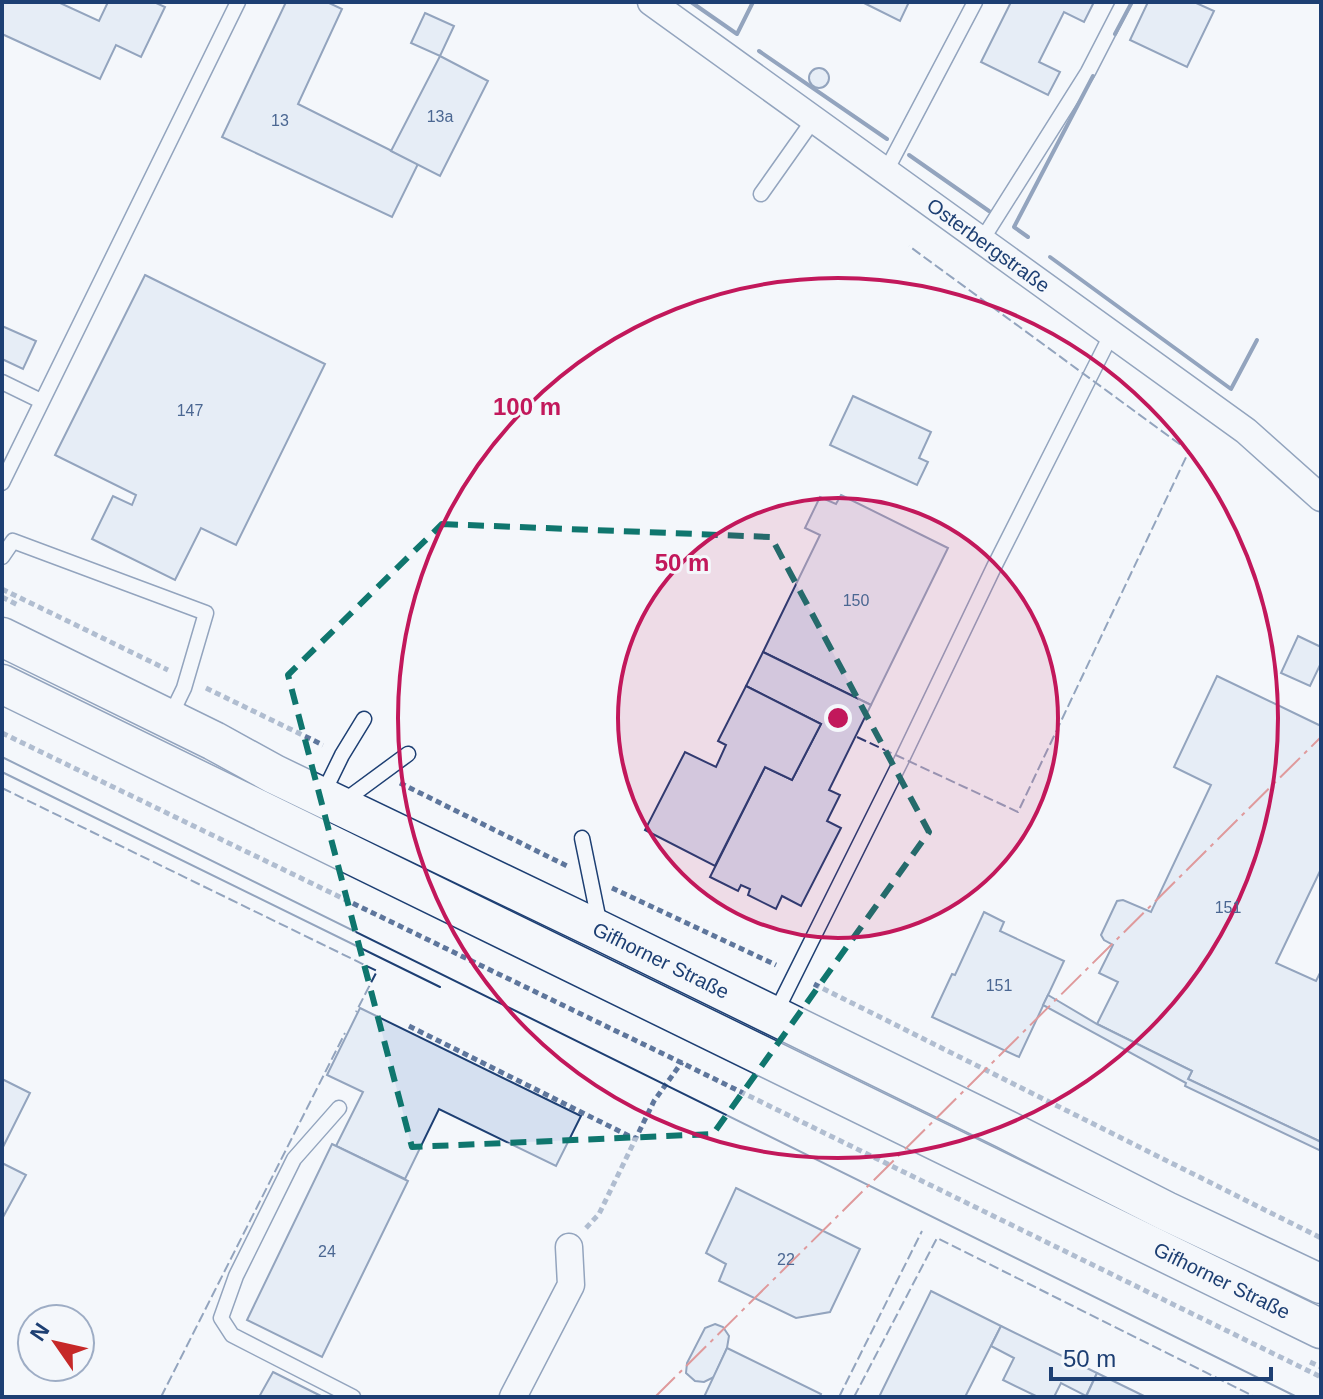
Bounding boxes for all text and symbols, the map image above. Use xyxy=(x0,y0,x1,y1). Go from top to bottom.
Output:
house number: 13a xyxy=(427,108,453,125)
house number: 13 xyxy=(271,112,289,129)
street label: Osterbergstraße xyxy=(923,194,1054,297)
text: 100 m xyxy=(493,393,561,420)
house number: 147 xyxy=(177,402,203,419)
text: 50 m xyxy=(655,549,709,576)
house number: 150 xyxy=(843,592,869,609)
centre of rings xyxy=(824,704,852,732)
house number: 151 xyxy=(1215,899,1241,916)
street label: Gifhorner Straße xyxy=(589,918,733,1003)
house number: 151 xyxy=(986,977,1012,994)
street label: Gifhorner Straße xyxy=(1150,1238,1294,1323)
house number: 24 xyxy=(318,1243,336,1260)
house number: 22 xyxy=(777,1251,795,1268)
north arrow xyxy=(16,1303,96,1383)
text: N xyxy=(25,1319,55,1346)
scale bar xyxy=(1051,1331,1271,1381)
text: 50 m xyxy=(1063,1345,1116,1372)

